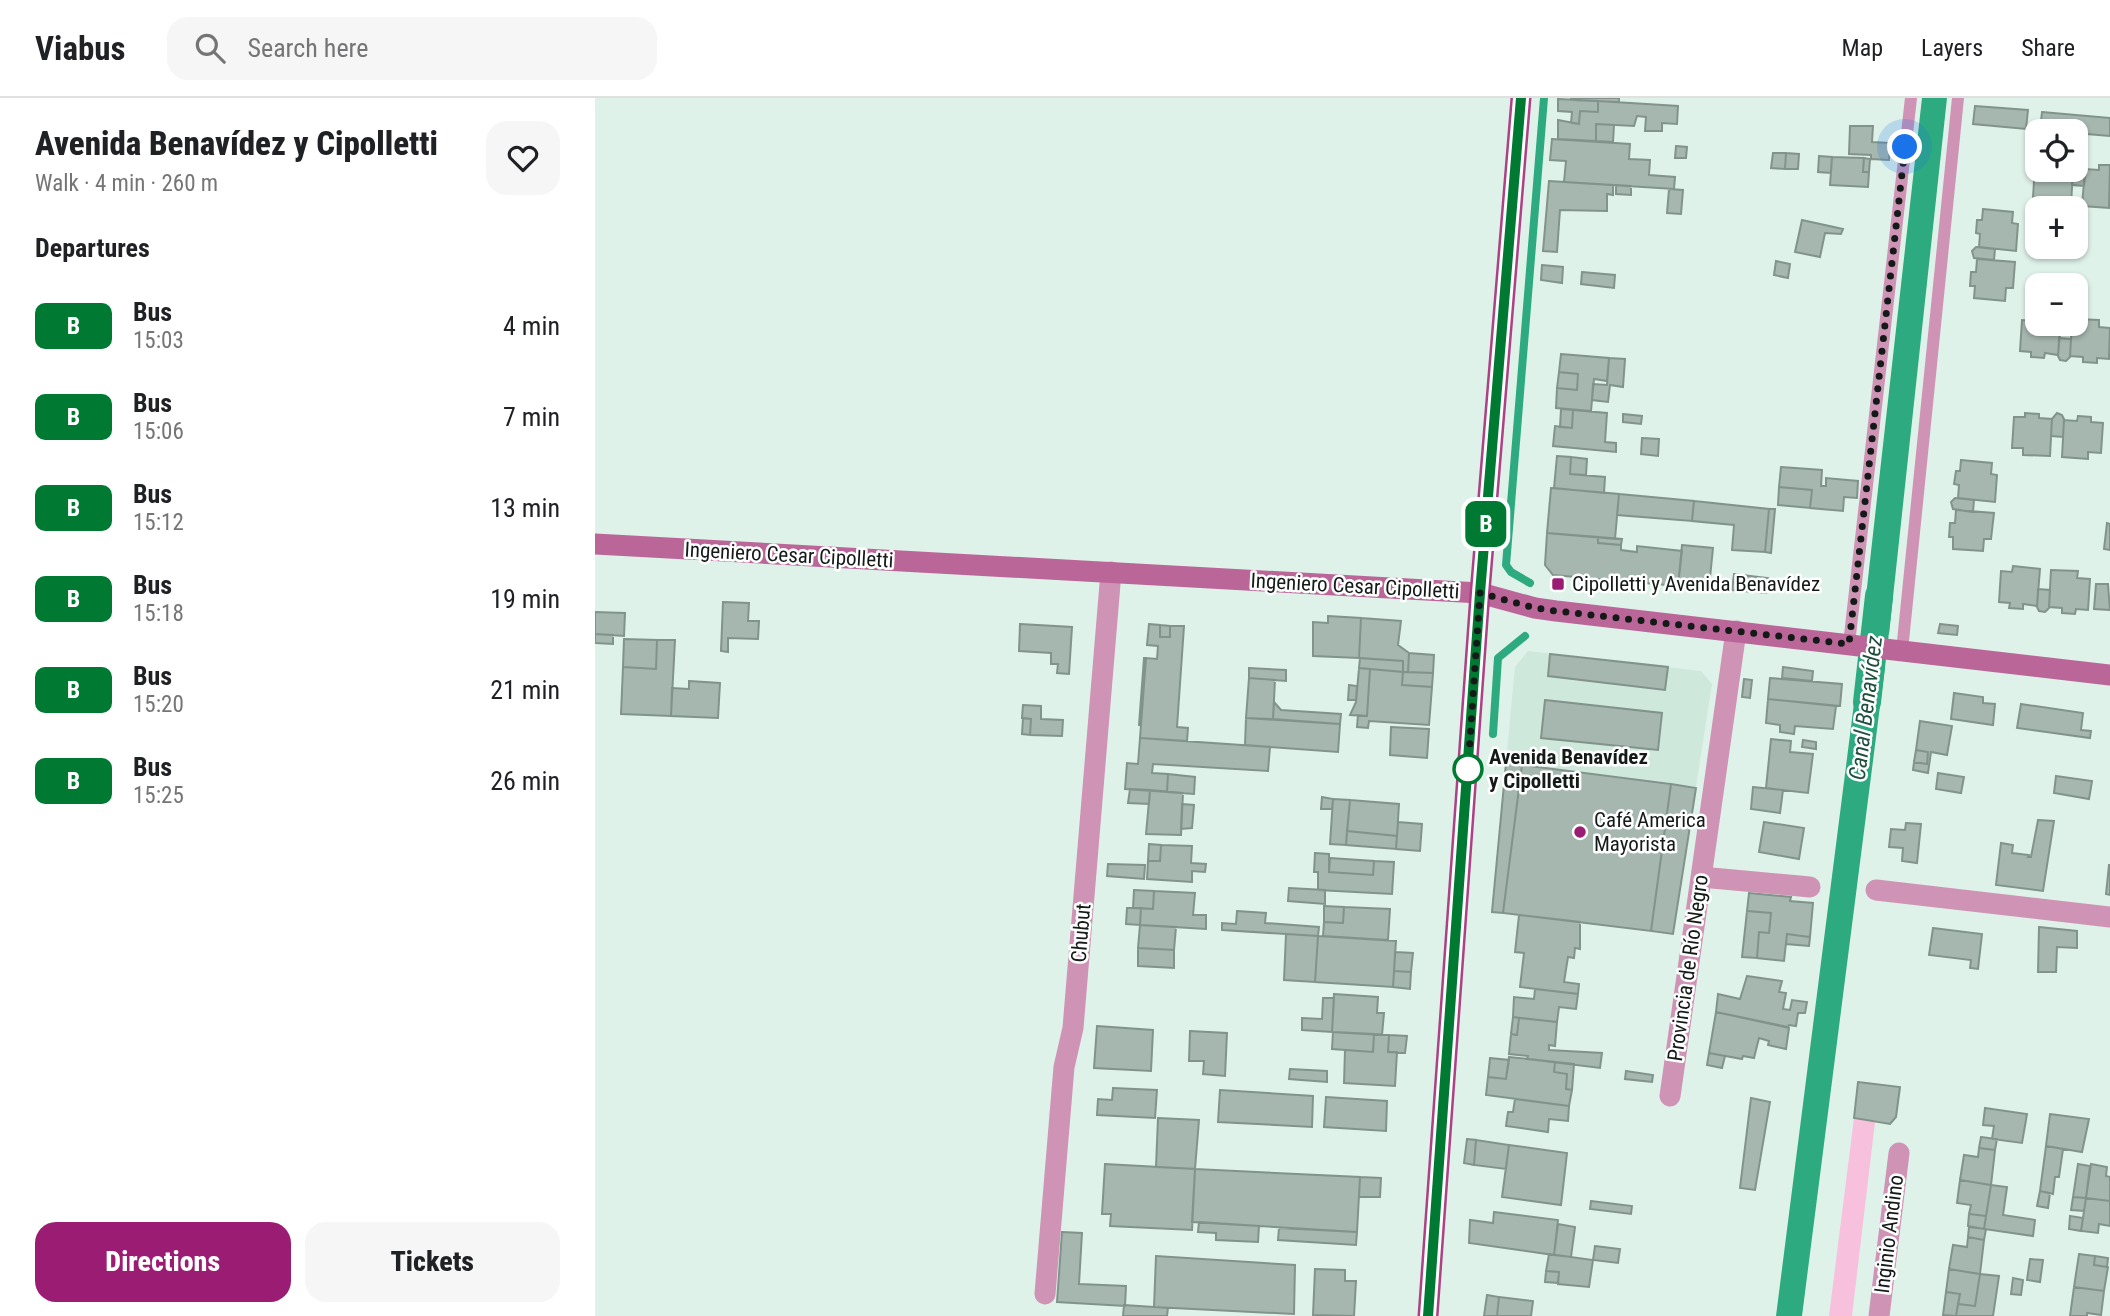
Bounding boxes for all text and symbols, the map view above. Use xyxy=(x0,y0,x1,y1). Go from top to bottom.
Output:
search box xyxy=(167,17,657,80)
text: Viabus xyxy=(35,29,125,68)
icon: search xyxy=(191,29,229,67)
text: Search here xyxy=(247,33,368,63)
text: Map xyxy=(1842,34,1883,62)
text: Layers xyxy=(1921,34,1983,62)
text: Share xyxy=(2021,34,2075,62)
map controls xyxy=(2025,119,2088,336)
button: locate xyxy=(2025,119,2088,182)
button: heart xyxy=(486,121,560,195)
text: Avenida Benavídez y Cipolletti xyxy=(35,124,438,163)
your location xyxy=(1887,129,1922,164)
text: Walk · 4 min · 260 m xyxy=(35,170,218,197)
button: + xyxy=(2025,196,2088,259)
text: Departures xyxy=(35,233,150,263)
button: − xyxy=(2025,273,2088,336)
text: Bus xyxy=(133,297,172,327)
text: 4 min xyxy=(503,311,560,341)
text: B xyxy=(67,312,80,340)
text: 15:03 xyxy=(133,327,184,354)
text: Bus xyxy=(133,388,172,418)
text: 7 min xyxy=(503,402,560,432)
text: B xyxy=(67,403,80,431)
text: 15:06 xyxy=(133,418,184,445)
text: Bus xyxy=(133,479,172,509)
text: 13 min xyxy=(490,493,560,523)
text: B xyxy=(67,494,80,522)
line badge: B xyxy=(1463,501,1509,547)
text: 15:12 xyxy=(133,509,184,536)
text: B xyxy=(1479,510,1493,538)
street label: Ingeniero Cesar Cipolletti xyxy=(684,538,894,572)
street label: Ingeniero Cesar Cipolletti xyxy=(1250,569,1460,603)
text: Bus xyxy=(133,570,172,600)
place label: Cipolletti y Avenida Benavídez xyxy=(1572,572,1820,596)
marker: Cipolletti y Avenida Benavídez xyxy=(1550,576,1566,592)
text: 19 min xyxy=(490,584,560,614)
text: B xyxy=(67,585,80,613)
text: 15:18 xyxy=(133,600,184,627)
water label: Canal Benavídez xyxy=(1844,634,1888,782)
text: Bus xyxy=(133,661,172,691)
text: 21 min xyxy=(490,675,560,705)
text: B xyxy=(67,676,80,704)
text: 15:20 xyxy=(133,691,184,718)
place label: Avenida Benavídez y Cipolletti xyxy=(1489,745,1648,793)
text: Bus xyxy=(133,752,172,782)
marker: Avenida Benavídez y Cipolletti xyxy=(1453,754,1483,784)
text: 26 min xyxy=(490,766,560,796)
text: B xyxy=(67,767,80,795)
text: 15:25 xyxy=(133,782,184,809)
place label: Café America Mayorista xyxy=(1594,808,1706,856)
marker: Café America Mayorista xyxy=(1572,824,1588,840)
street label: Provincia de Río Negro xyxy=(1663,873,1713,1063)
street label: Chubut xyxy=(1066,903,1096,963)
street label: Inginio Andino xyxy=(1870,1173,1908,1295)
button: Directions xyxy=(35,1222,291,1302)
button: Tickets xyxy=(305,1222,560,1302)

